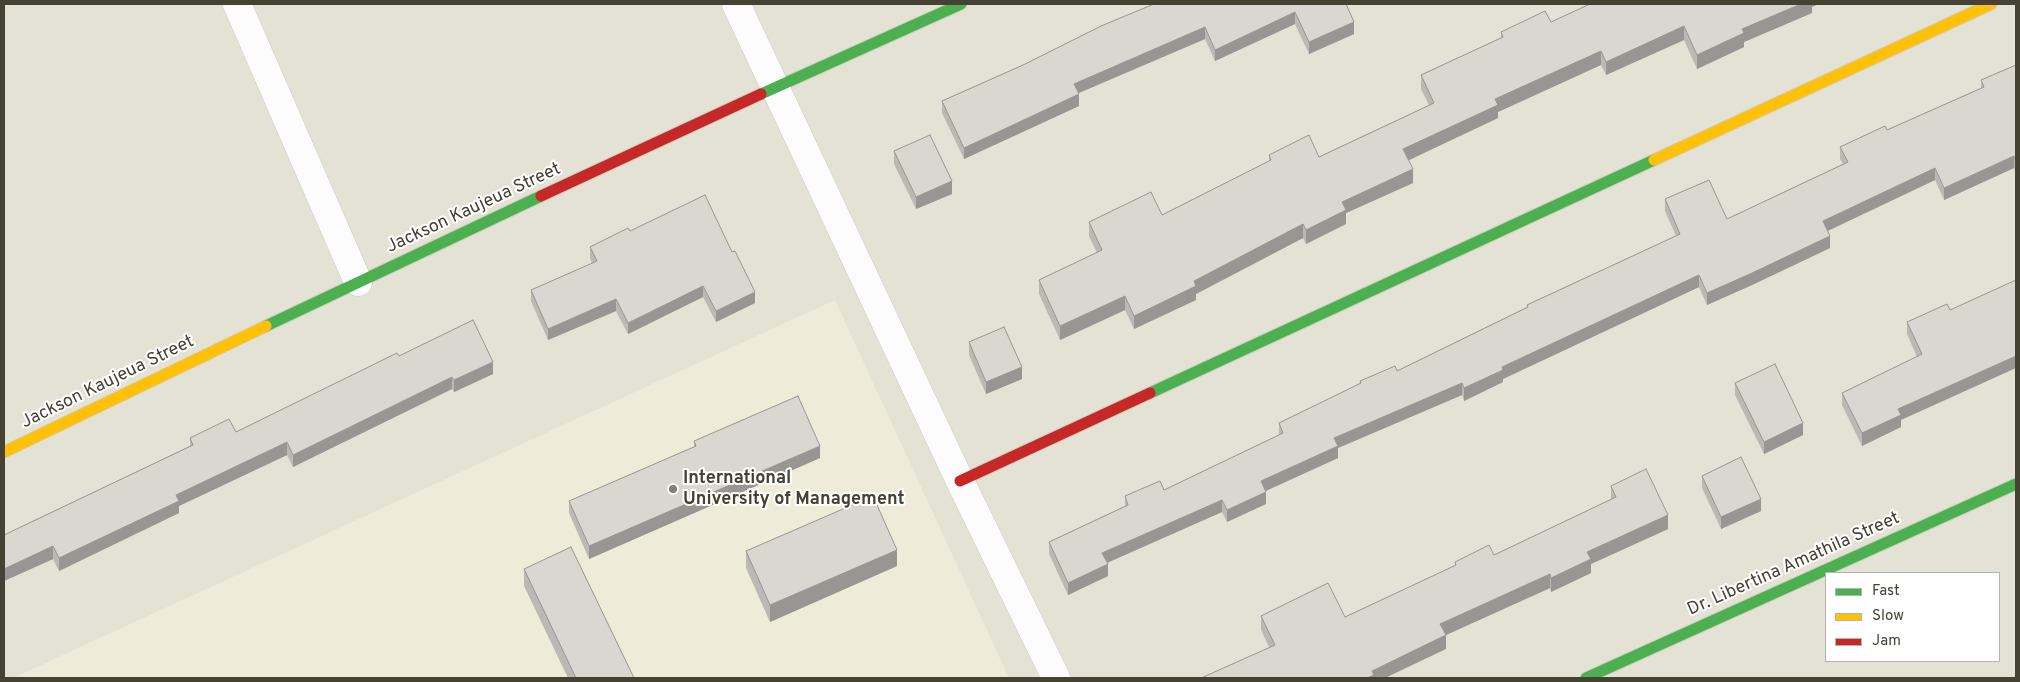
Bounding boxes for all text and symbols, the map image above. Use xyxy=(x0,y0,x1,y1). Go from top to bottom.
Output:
street label: Jackson Kaujeua Street xyxy=(383,159,565,259)
street label: Jackson Kaujeua Street xyxy=(18,332,198,434)
place label: International University of Management xyxy=(683,468,904,510)
marker: International University of Management xyxy=(667,483,679,495)
street label: Dr. Libertina Amathila Street xyxy=(1685,508,1903,622)
legend xyxy=(1825,572,2000,662)
text: Fast xyxy=(1872,582,1900,601)
text: Slow xyxy=(1872,607,1904,626)
text: Jam xyxy=(1872,632,1901,651)

